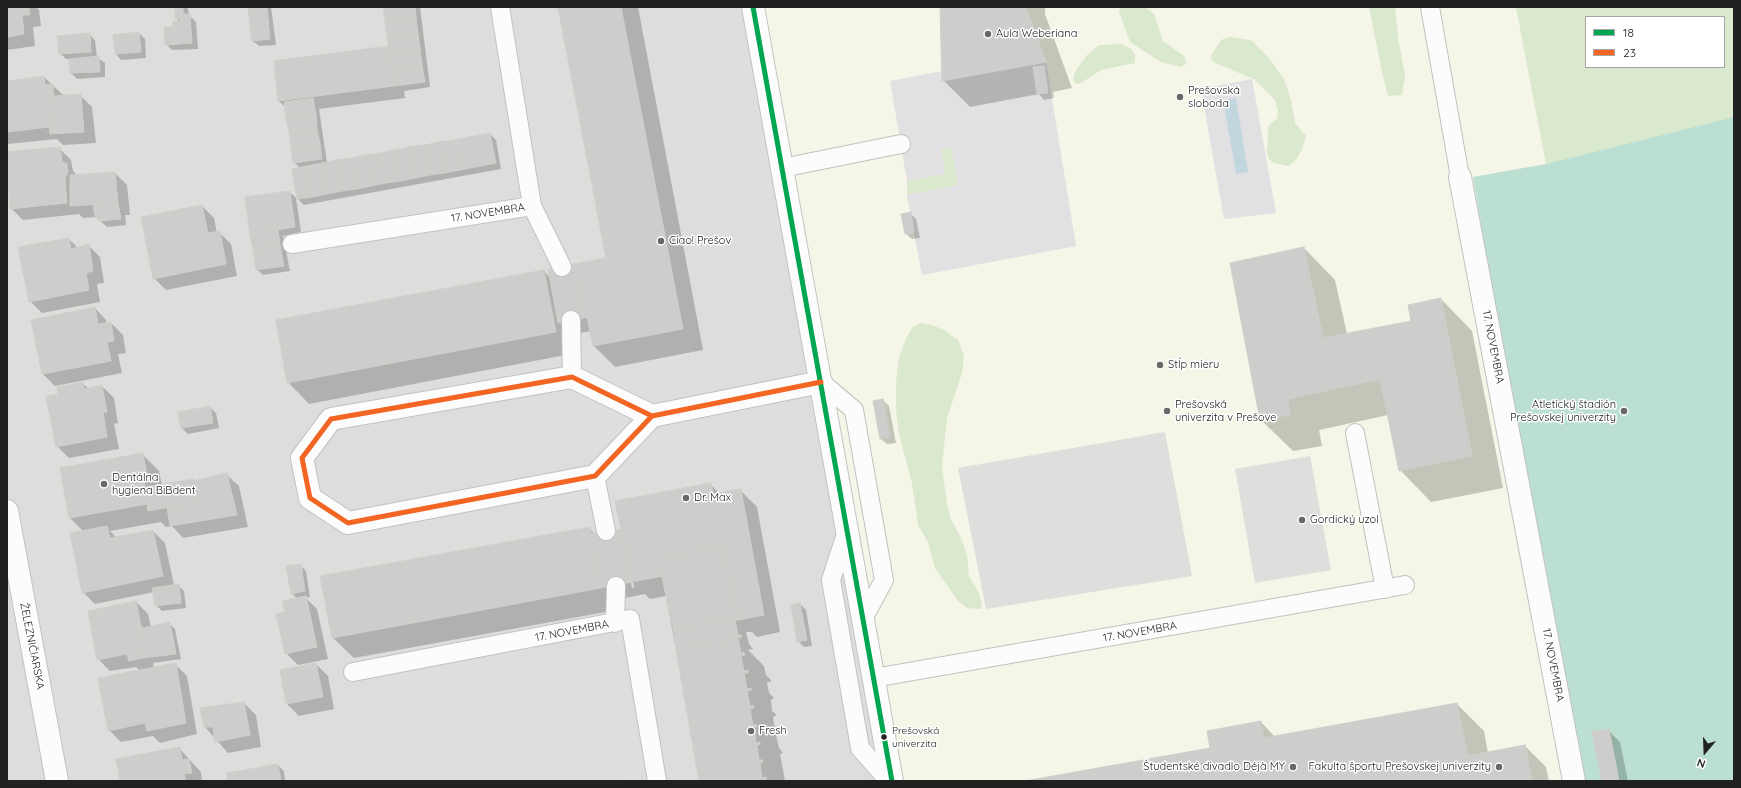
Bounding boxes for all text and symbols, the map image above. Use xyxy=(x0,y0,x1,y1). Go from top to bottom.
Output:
legend xyxy=(1585,16,1725,68)
text: 18 xyxy=(1623,25,1634,40)
place label: Aula Weberiana xyxy=(996,27,1077,41)
marker: Aula Weberiana xyxy=(983,29,993,39)
text: 23 xyxy=(1623,45,1636,60)
place label: Prešovská sloboda xyxy=(1188,84,1240,110)
marker: Prešovská sloboda xyxy=(1175,92,1185,102)
street label: 17. NOVEMBRA xyxy=(450,201,526,225)
place label: Ciao! Prešov xyxy=(669,234,731,248)
marker: Ciao! Prešov xyxy=(656,236,666,246)
street label: 17. NOVEMBRA xyxy=(1479,309,1507,385)
place label: Stĺp mieru xyxy=(1168,358,1219,372)
marker: Stĺp mieru xyxy=(1155,360,1165,370)
place label: Prešovská univerzita v Prešove xyxy=(1175,398,1277,424)
place label: Atletický štadión Prešovskej univerzity xyxy=(1510,398,1616,424)
marker: Prešovská univerzita v Prešove xyxy=(1162,406,1172,416)
marker: Atletický štadión Prešovskej univerzity xyxy=(1619,406,1629,416)
place label: Dentálna hygiena BiBdent xyxy=(112,471,195,497)
marker: Dentálna hygiena BiBdent xyxy=(99,479,109,489)
place label: Dr. Max xyxy=(694,491,731,505)
marker: Dr. Max xyxy=(681,493,691,503)
place label: Gordický uzol xyxy=(1310,513,1379,527)
marker: Gordický uzol xyxy=(1297,515,1307,525)
street label: ŽELEZNIČIARSKA xyxy=(17,601,47,691)
street label: 17. NOVEMBRA xyxy=(534,617,610,645)
street label: 17. NOVEMBRA xyxy=(1102,619,1178,645)
street label: 17. NOVEMBRA xyxy=(1539,627,1567,703)
place label: Fresh xyxy=(759,724,787,738)
place label: Prešovská univerzita xyxy=(892,725,939,748)
marker: Fresh xyxy=(746,726,756,736)
marker: Prešovská univerzita xyxy=(879,732,889,742)
north arrow xyxy=(1685,732,1725,772)
text: N xyxy=(1695,755,1707,771)
place label: Študentské divadlo Déjà MY xyxy=(1143,760,1285,774)
place label: Fakulta športu Prešovskej univerzity xyxy=(1309,760,1491,774)
marker: Študentské divadlo Déjà MY xyxy=(1288,762,1298,772)
marker: Fakulta športu Prešovskej univerzity xyxy=(1494,762,1504,772)

